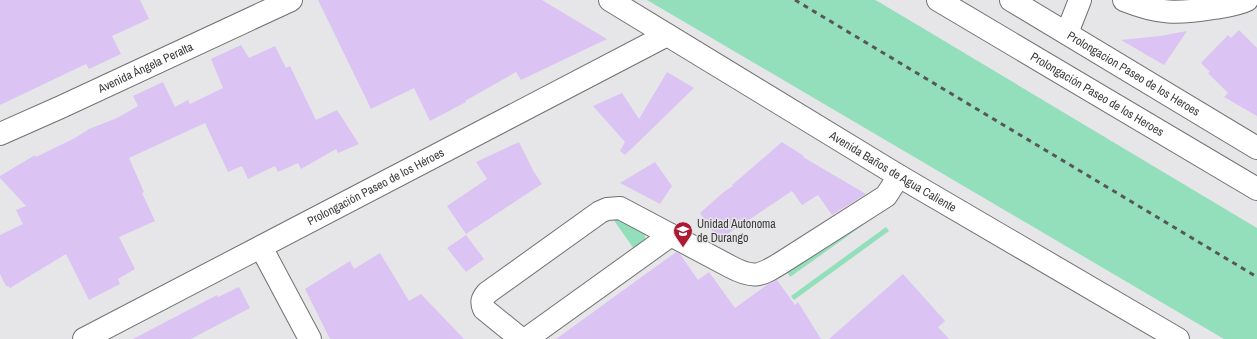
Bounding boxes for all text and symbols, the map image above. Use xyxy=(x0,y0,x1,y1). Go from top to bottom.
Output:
street label: Prolongacion Paseo de los Heroes xyxy=(1064,28,1203,120)
street label: Avenida Ángela Peralta xyxy=(95,38,196,97)
street label: Prolongación Paseo de los Heroes xyxy=(1028,49,1167,140)
street label: Avenida Baños de Agua Caliente xyxy=(826,127,959,216)
street label: Prolongación Paseo de los Héroes xyxy=(304,145,447,229)
place label: Unidad Autonoma de Durango xyxy=(697,216,776,246)
school or university icon: Unidad Autonoma de Durango xyxy=(672,220,694,248)

